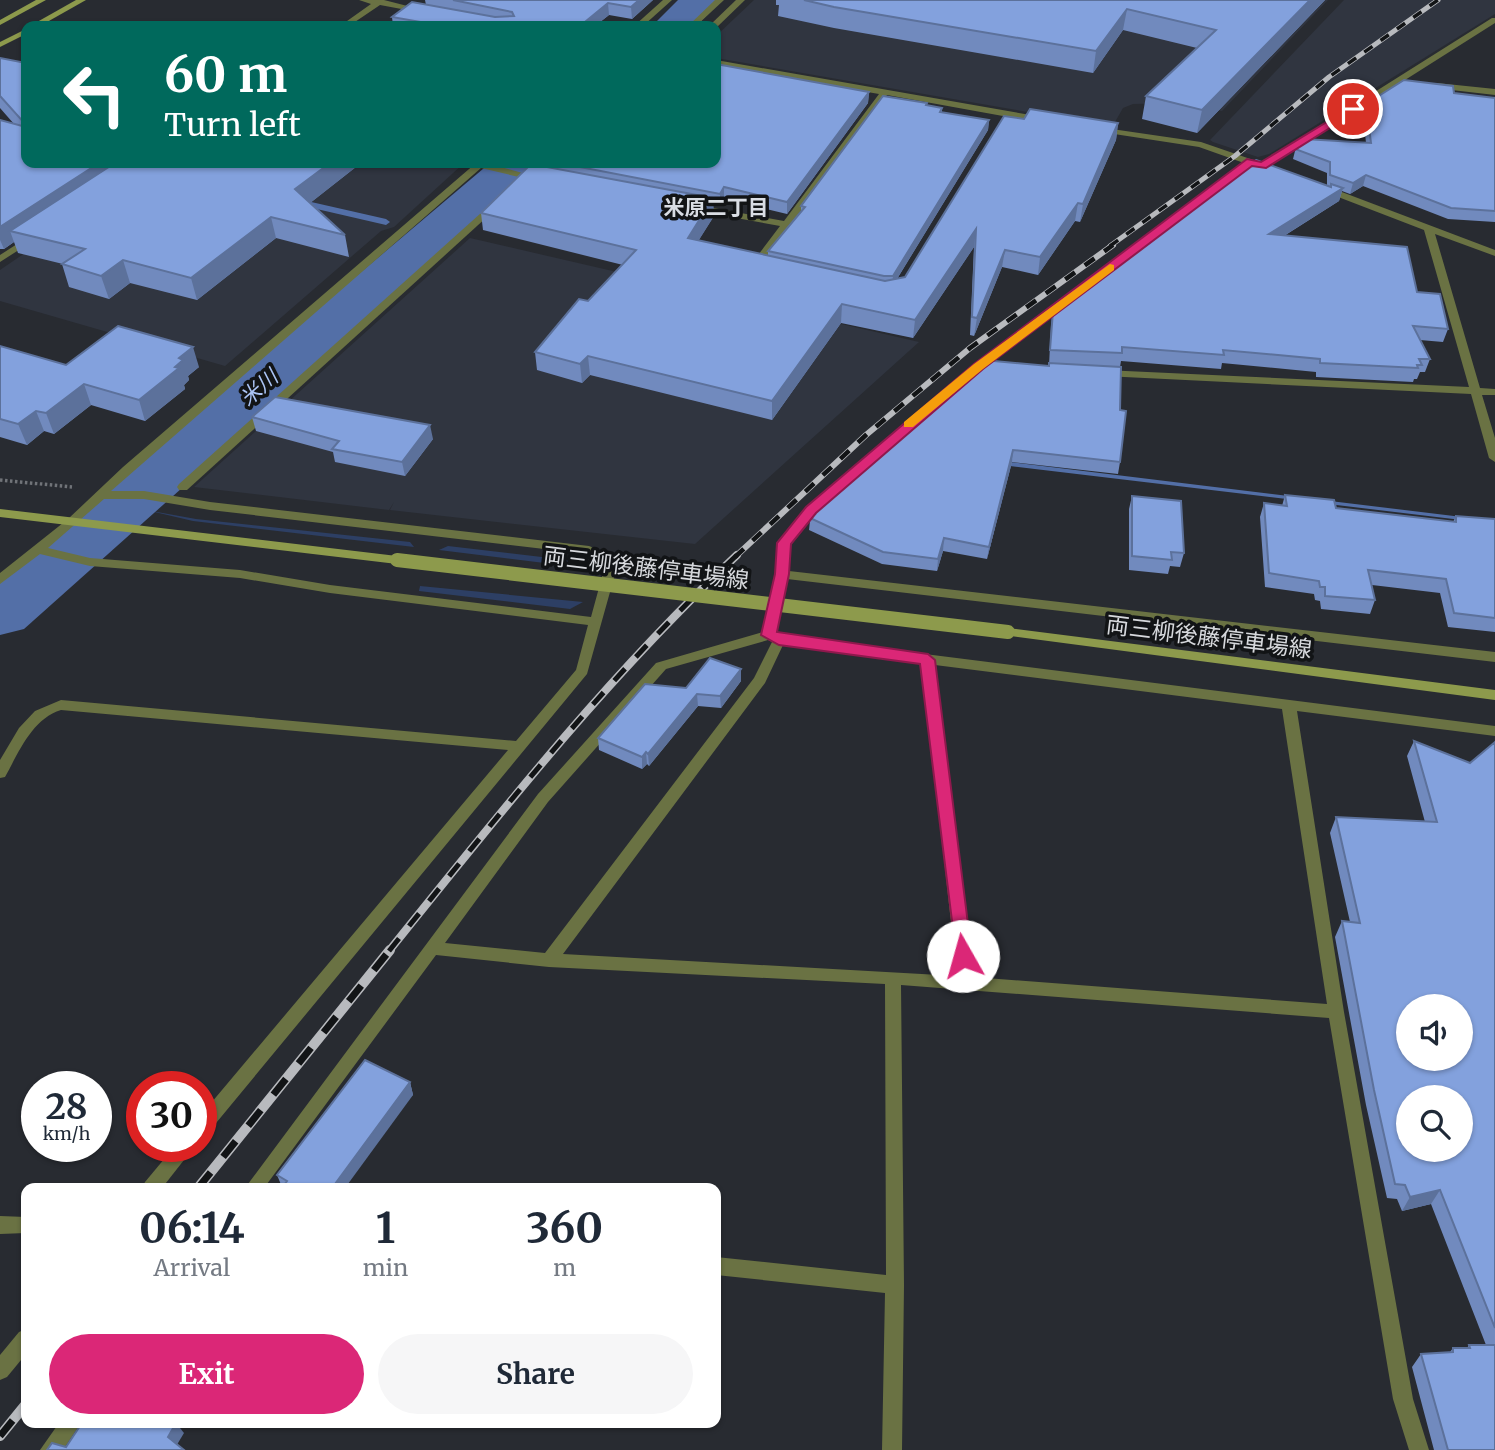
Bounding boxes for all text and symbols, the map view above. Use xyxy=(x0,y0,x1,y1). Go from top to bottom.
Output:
text: 60 m xyxy=(164,44,287,105)
icon: left xyxy=(49,49,140,140)
pin xyxy=(1323,79,1383,139)
icon: arrive xyxy=(1334,90,1372,128)
text: Turn left xyxy=(164,105,301,145)
district label: 米原二丁目 xyxy=(664,194,769,221)
water label: 米川 xyxy=(234,362,285,412)
street label: 両三柳後藤停車場線 xyxy=(542,540,751,595)
street label: 両三柳後藤停車場線 xyxy=(1105,609,1314,664)
position arrow xyxy=(926,919,1000,993)
map controls xyxy=(1396,994,1473,1162)
button: sound xyxy=(1396,994,1473,1071)
speed limit sign: 30 xyxy=(126,1071,217,1162)
text: 28 xyxy=(45,1085,88,1129)
button: search xyxy=(1396,1085,1473,1162)
text: km/h xyxy=(43,1122,90,1145)
text: 06:14 xyxy=(139,1202,245,1254)
text: 1 xyxy=(376,1202,395,1254)
text: 360 xyxy=(526,1202,603,1254)
text: Arrival xyxy=(153,1253,230,1282)
text: min xyxy=(363,1253,408,1282)
text: m xyxy=(553,1253,576,1282)
button: Exit xyxy=(49,1334,364,1414)
button: Share xyxy=(378,1334,693,1414)

